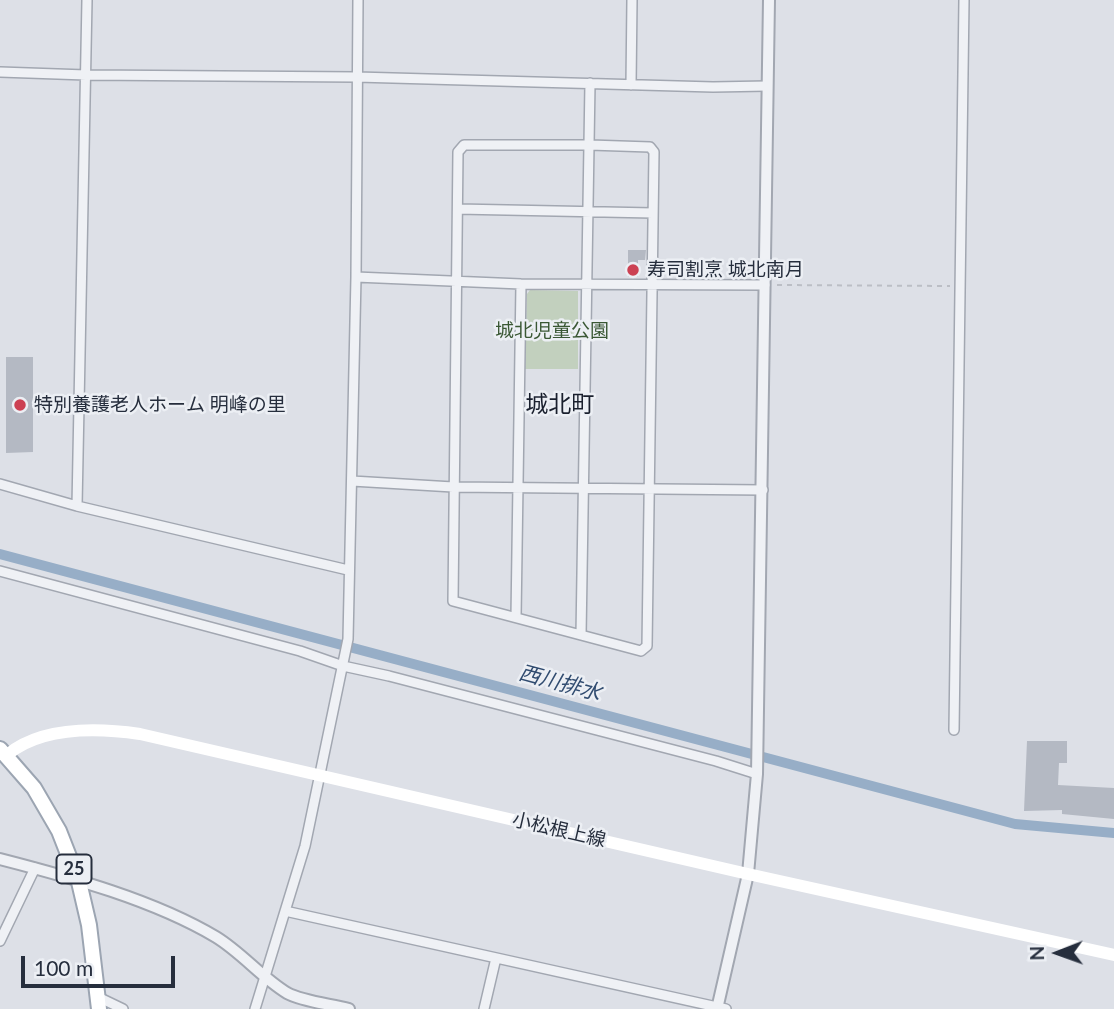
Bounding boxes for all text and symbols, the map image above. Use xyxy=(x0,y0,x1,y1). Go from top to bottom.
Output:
place label: 寿司割烹 城北南月 xyxy=(647,259,804,281)
marker: 寿司割烹 城北南月 xyxy=(625,262,641,278)
park label: 城北児童公園 xyxy=(495,320,609,342)
district label: 城北町 xyxy=(526,391,594,419)
place label: 特別養護老人ホーム 明峰の里 xyxy=(34,394,286,416)
marker: 特別養護老人ホーム 明峰の里 xyxy=(12,397,28,413)
water label: 西川排水 xyxy=(516,660,604,706)
street label: 小松根上線 xyxy=(510,808,608,852)
road number: 25 xyxy=(56,854,92,884)
north arrow xyxy=(1023,918,1093,988)
scale bar xyxy=(24,942,178,986)
text: N xyxy=(1025,946,1048,961)
text: 100 m xyxy=(34,955,93,980)

